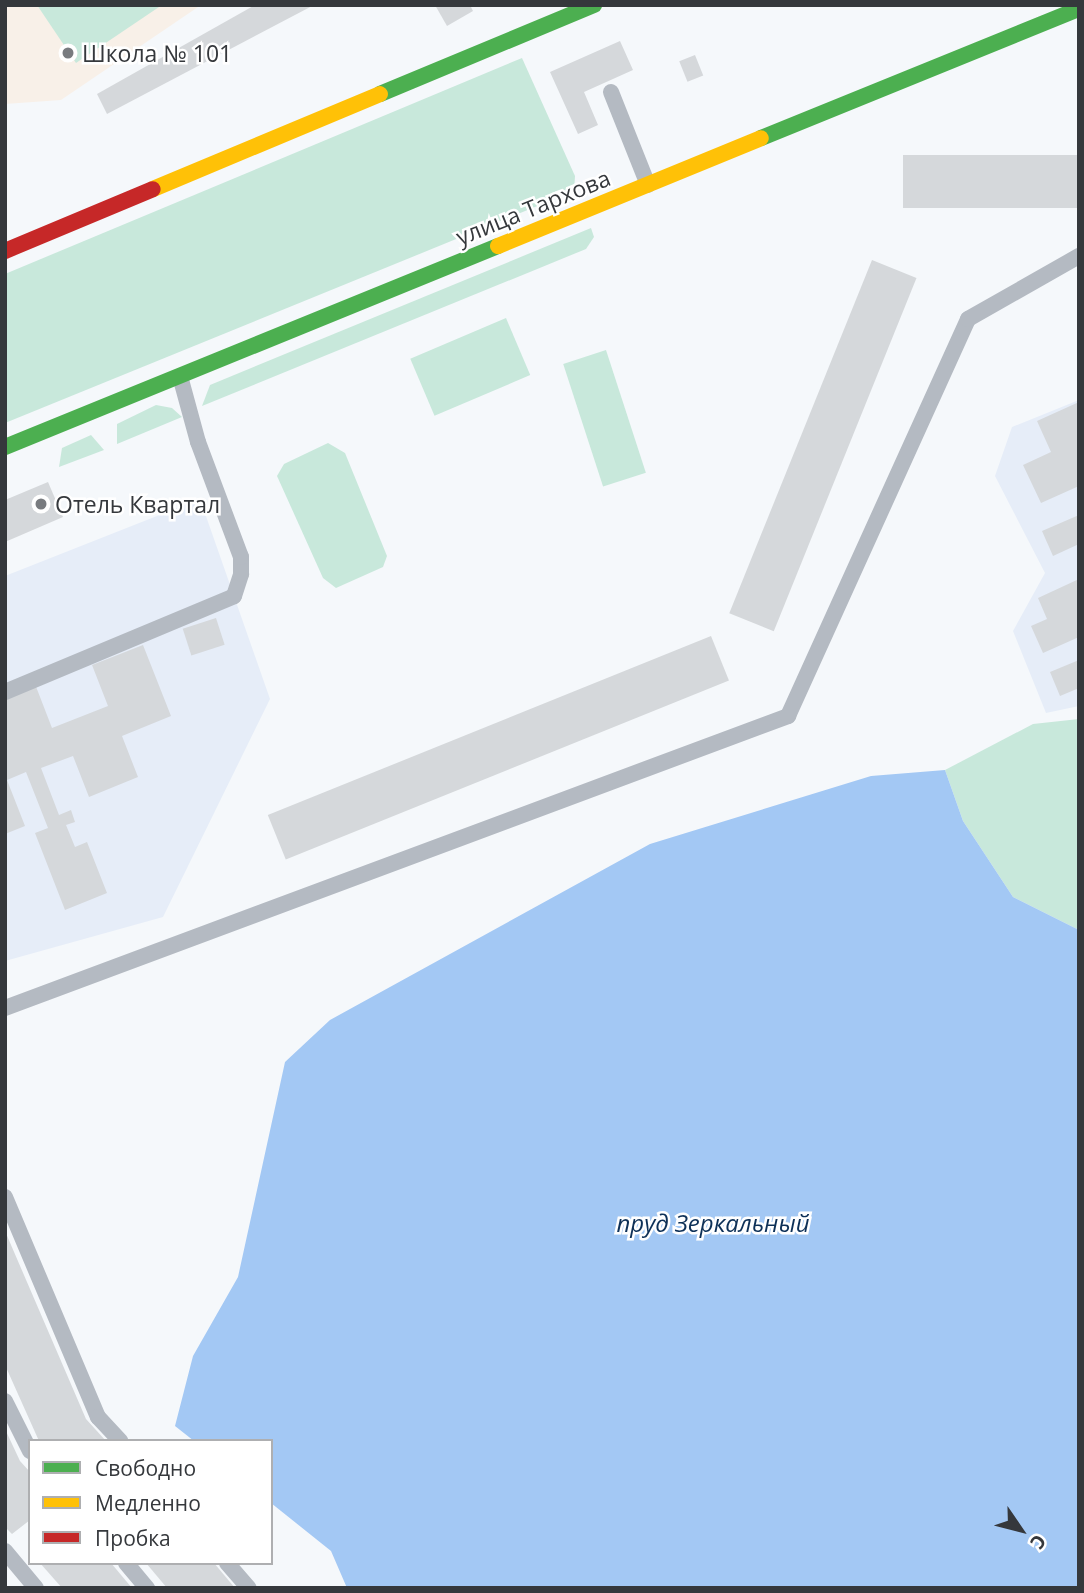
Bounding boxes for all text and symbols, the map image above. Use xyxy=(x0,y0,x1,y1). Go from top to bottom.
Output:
place label: Школа № 101 xyxy=(82,39,232,67)
marker: Школа № 101 xyxy=(60,45,76,61)
street label: улица Тархова xyxy=(452,164,614,250)
place label: Отель Квартал xyxy=(55,490,220,518)
marker: Отель Квартал xyxy=(33,496,49,512)
water label: пруд Зеркальный xyxy=(616,1209,810,1237)
legend xyxy=(28,1439,273,1565)
text: Свободно xyxy=(95,1454,196,1482)
text: Медленно xyxy=(95,1489,201,1517)
north arrow xyxy=(986,1495,1056,1565)
text: Пробка xyxy=(95,1524,171,1552)
text: С xyxy=(1024,1530,1052,1554)

